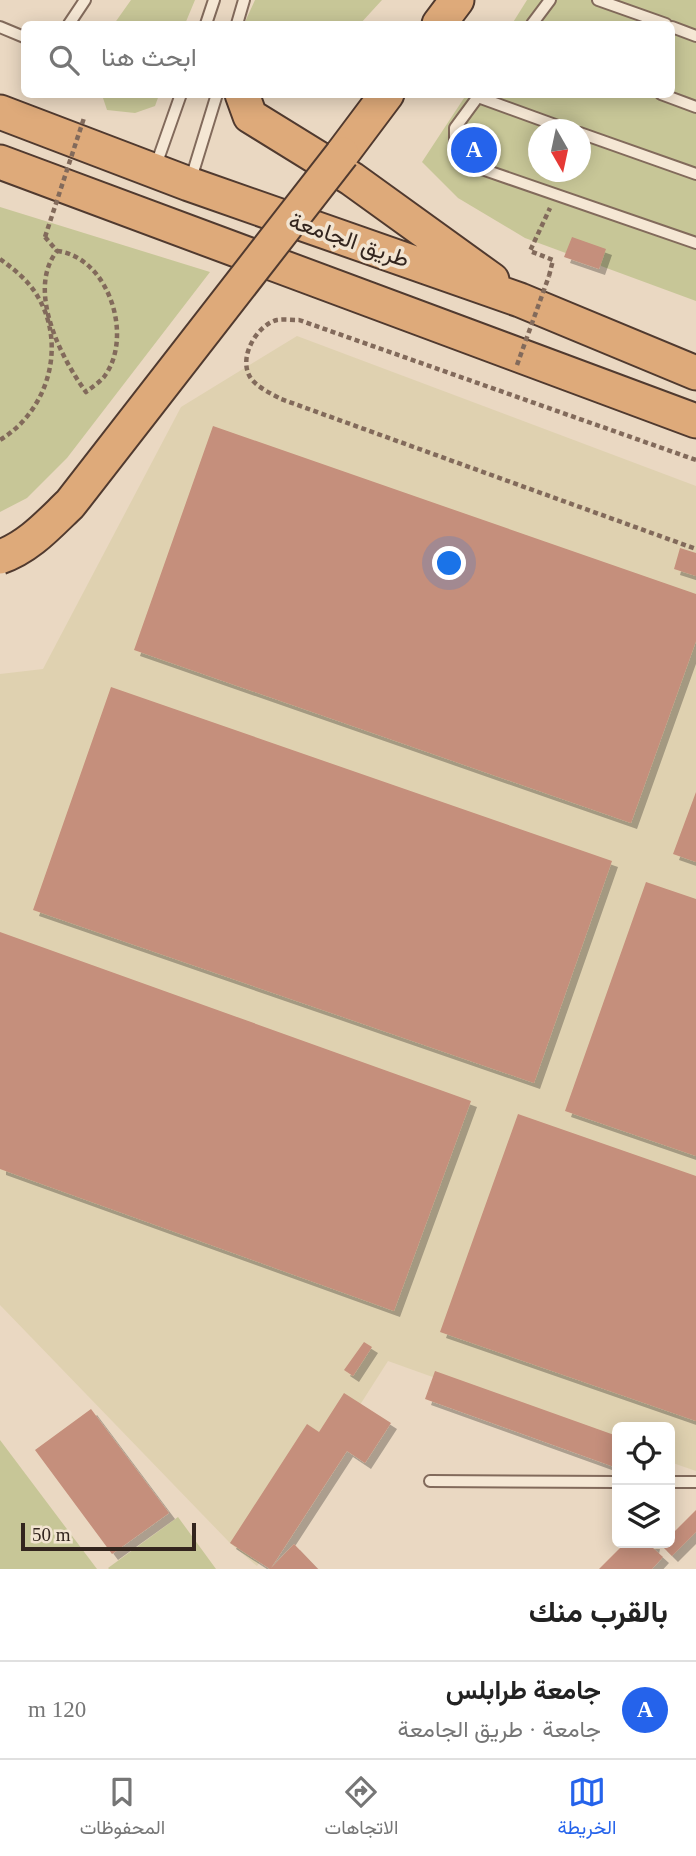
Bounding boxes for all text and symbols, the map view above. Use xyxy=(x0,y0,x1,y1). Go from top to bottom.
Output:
search box xyxy=(21,21,675,98)
icon: search xyxy=(45,41,83,79)
text: ابحث هنا xyxy=(101,43,197,72)
north arrow xyxy=(528,119,591,182)
pin: A xyxy=(451,124,497,176)
street label: طريق الجامعة xyxy=(285,208,412,274)
your location xyxy=(432,546,466,580)
map controls xyxy=(612,1422,675,1548)
button: locate xyxy=(612,1422,675,1485)
button: layers xyxy=(612,1485,675,1548)
scale bar xyxy=(21,1520,196,1552)
text: 50 m xyxy=(32,1524,71,1545)
text: بالقرب منك xyxy=(529,1595,668,1628)
text: جامعة طرابلس xyxy=(446,1676,601,1705)
text: 120 m xyxy=(28,1697,86,1722)
text: A xyxy=(637,1697,653,1722)
text: جامعة · طريق الجامعة xyxy=(398,1717,601,1742)
tab: المحفوظات xyxy=(80,1773,165,1844)
tab: الاتجاهات xyxy=(325,1773,398,1844)
tab: الخريطة xyxy=(558,1773,616,1844)

